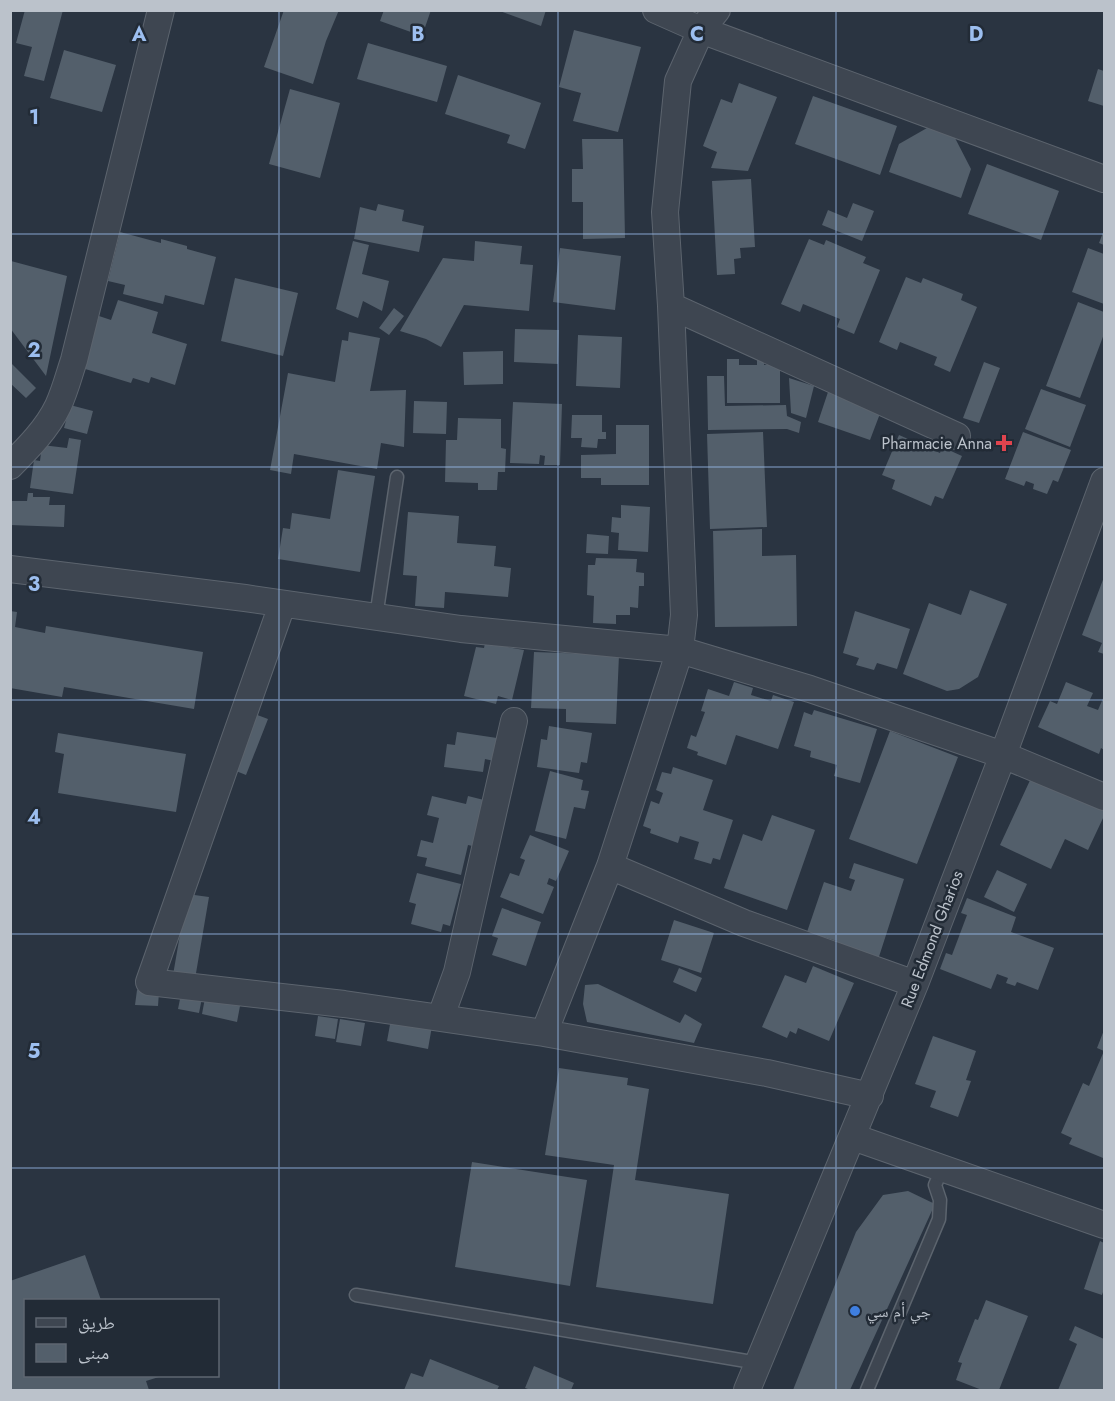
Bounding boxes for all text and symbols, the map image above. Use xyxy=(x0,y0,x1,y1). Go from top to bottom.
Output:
text: A xyxy=(131,20,147,49)
text: B xyxy=(411,20,425,49)
text: C xyxy=(690,20,704,49)
text: D xyxy=(969,20,983,49)
text: 1 xyxy=(29,103,39,132)
text: 2 xyxy=(27,336,41,365)
place label: Pharmacie Anna xyxy=(882,432,992,455)
marker: Pharmacie Anna xyxy=(997,436,1011,450)
text: 3 xyxy=(28,570,40,599)
text: 4 xyxy=(27,803,41,832)
street label: Rue Edmond Gharios xyxy=(895,867,969,1011)
text: 5 xyxy=(28,1037,41,1066)
legend xyxy=(24,1299,219,1377)
place label: جي أم سي xyxy=(867,1300,931,1324)
marker: جي أم سي xyxy=(848,1304,862,1318)
text: طريق xyxy=(78,1310,115,1336)
text: مبنى xyxy=(78,1340,109,1366)

